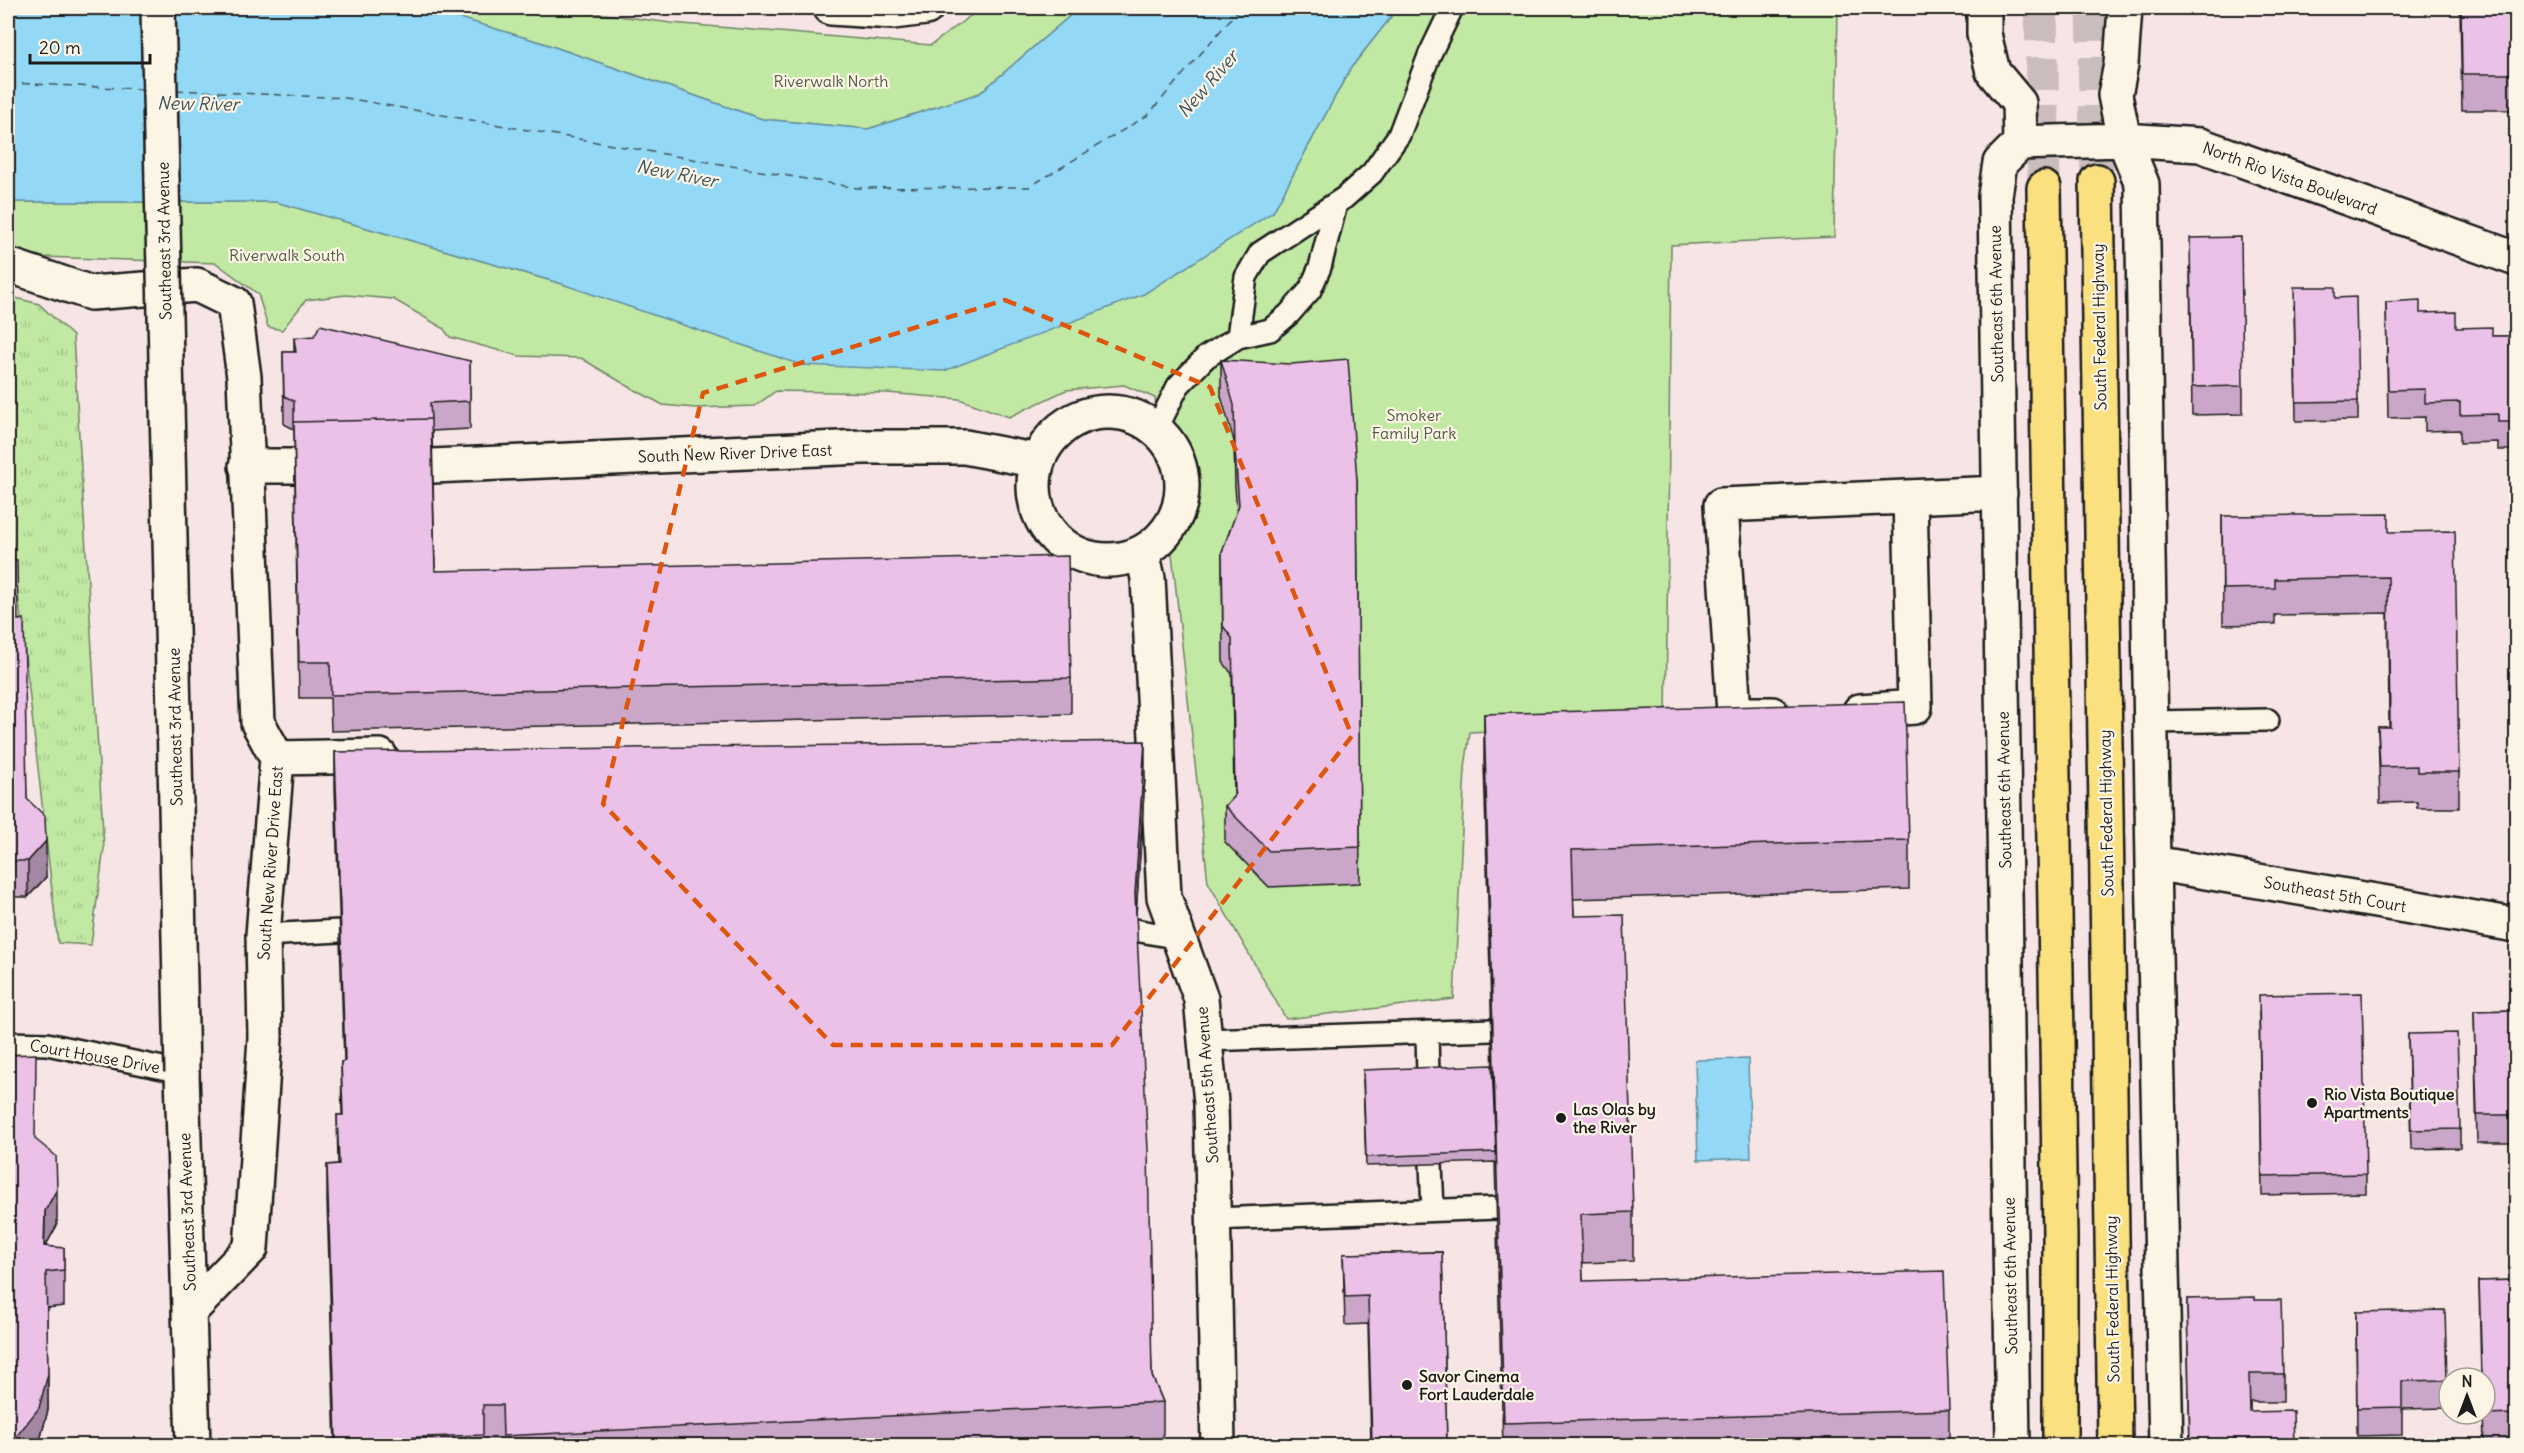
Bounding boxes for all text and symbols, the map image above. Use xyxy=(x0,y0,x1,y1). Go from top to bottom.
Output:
scale bar xyxy=(30,27,150,65)
text: 20 m xyxy=(39,36,81,59)
water label: New River xyxy=(1172,43,1245,122)
park label: Riverwalk North xyxy=(774,71,889,91)
water label: New River xyxy=(157,91,242,116)
street label: North Rio Vista Boulevard xyxy=(2200,137,2380,219)
water label: New River xyxy=(635,154,722,193)
street label: Southeast 3rd Avenue xyxy=(153,162,175,320)
street label: Southeast 6th Avenue xyxy=(1985,225,2007,383)
street label: South Federal Highway xyxy=(2088,243,2110,411)
park label: Riverwalk South xyxy=(229,245,345,265)
park label: Smoker Family Park xyxy=(1372,405,1456,443)
street label: South New River Drive East xyxy=(637,440,833,466)
street label: Southeast 3rd Avenue xyxy=(164,648,186,806)
street label: Southeast 6th Avenue xyxy=(1993,711,2015,869)
street label: South Federal Highway xyxy=(2095,729,2117,897)
street label: South New River Drive East xyxy=(253,765,287,961)
street label: Southeast 5th Court xyxy=(2262,872,2408,916)
street label: Southeast 5th Avenue xyxy=(1192,1006,1222,1164)
street label: Court House Drive xyxy=(28,1035,162,1077)
place label: Rio Vista Boutique Apartments xyxy=(2324,1084,2455,1123)
marker: Rio Vista Boutique Apartments xyxy=(2305,1096,2319,1110)
place label: Las Olas by the River xyxy=(1573,1099,1656,1137)
marker: Las Olas by the River xyxy=(1554,1111,1568,1125)
street label: Southeast 3rd Avenue xyxy=(174,1133,200,1291)
street label: Southeast 6th Avenue xyxy=(1999,1197,2021,1355)
street label: South Federal Highway xyxy=(2101,1215,2123,1383)
place label: Savor Cinema Fort Lauderdale xyxy=(1419,1366,1534,1404)
north arrow xyxy=(2437,1366,2497,1426)
text: N xyxy=(2461,1371,2473,1391)
marker: Savor Cinema Fort Lauderdale xyxy=(1400,1378,1414,1392)

